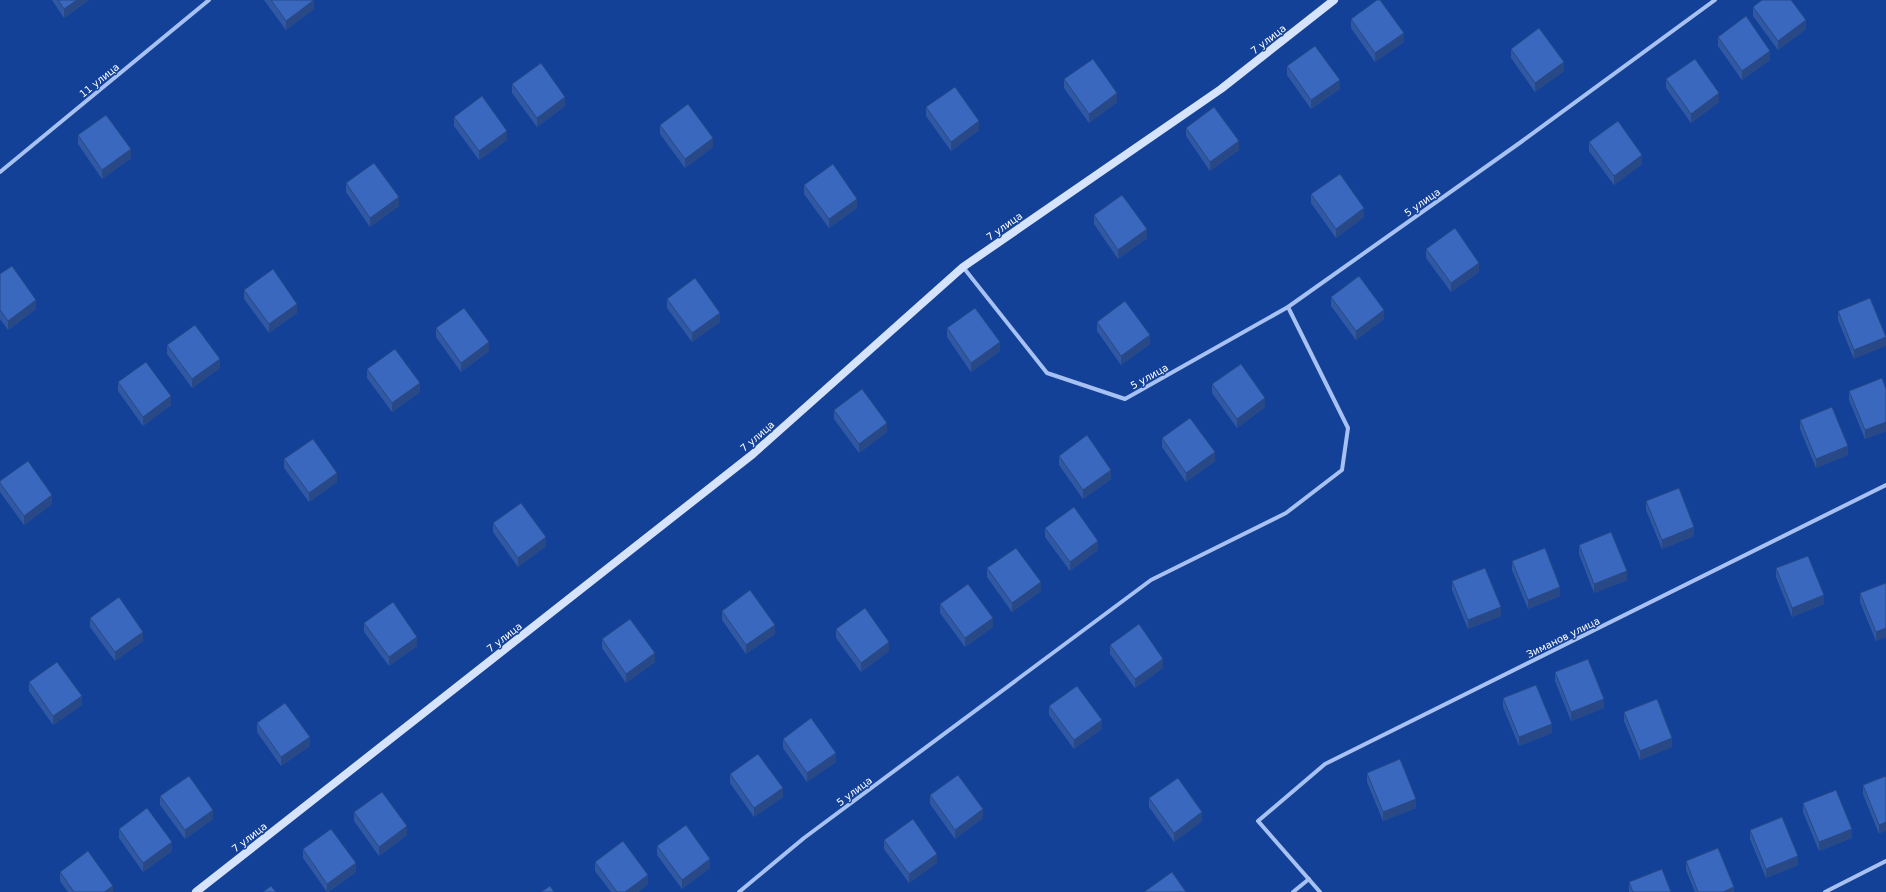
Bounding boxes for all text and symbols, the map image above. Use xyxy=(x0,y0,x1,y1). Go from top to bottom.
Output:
street label: 7 улица xyxy=(1249,22,1288,56)
street label: 11 улица xyxy=(77,61,121,100)
street label: 5 улица xyxy=(1402,186,1442,219)
street label: 7 улица xyxy=(984,210,1024,243)
street label: 5 улица xyxy=(1129,362,1170,391)
street label: 7 улица xyxy=(738,419,777,454)
street label: Зиманов улица xyxy=(1525,615,1602,660)
street label: 7 улица xyxy=(485,620,524,654)
street label: 5 улица xyxy=(835,775,874,808)
street label: 7 улица xyxy=(230,820,269,854)

